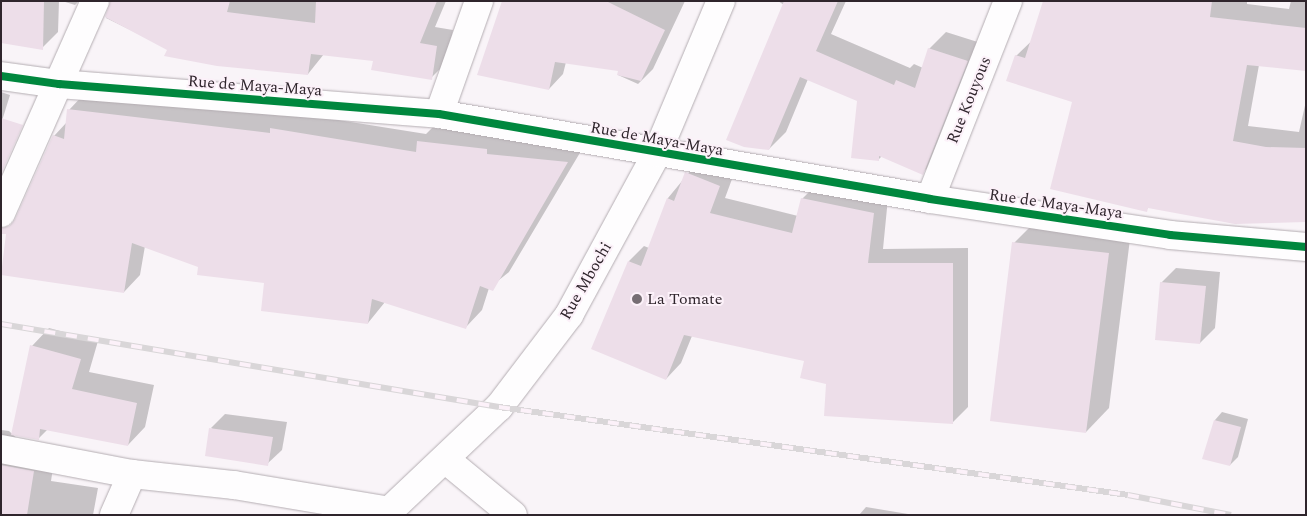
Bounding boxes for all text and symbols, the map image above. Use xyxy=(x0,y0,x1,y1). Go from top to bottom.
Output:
street label: Rue Kouyous xyxy=(943,54,995,146)
street label: Rue de Maya-Maya xyxy=(187,72,323,100)
street label: Rue de Maya-Maya xyxy=(589,118,725,160)
street label: Rue de Maya-Maya xyxy=(988,185,1124,223)
street label: Rue Mbochi xyxy=(556,239,616,323)
place label: La Tomate xyxy=(647,289,722,309)
marker: La Tomate xyxy=(631,293,643,305)

